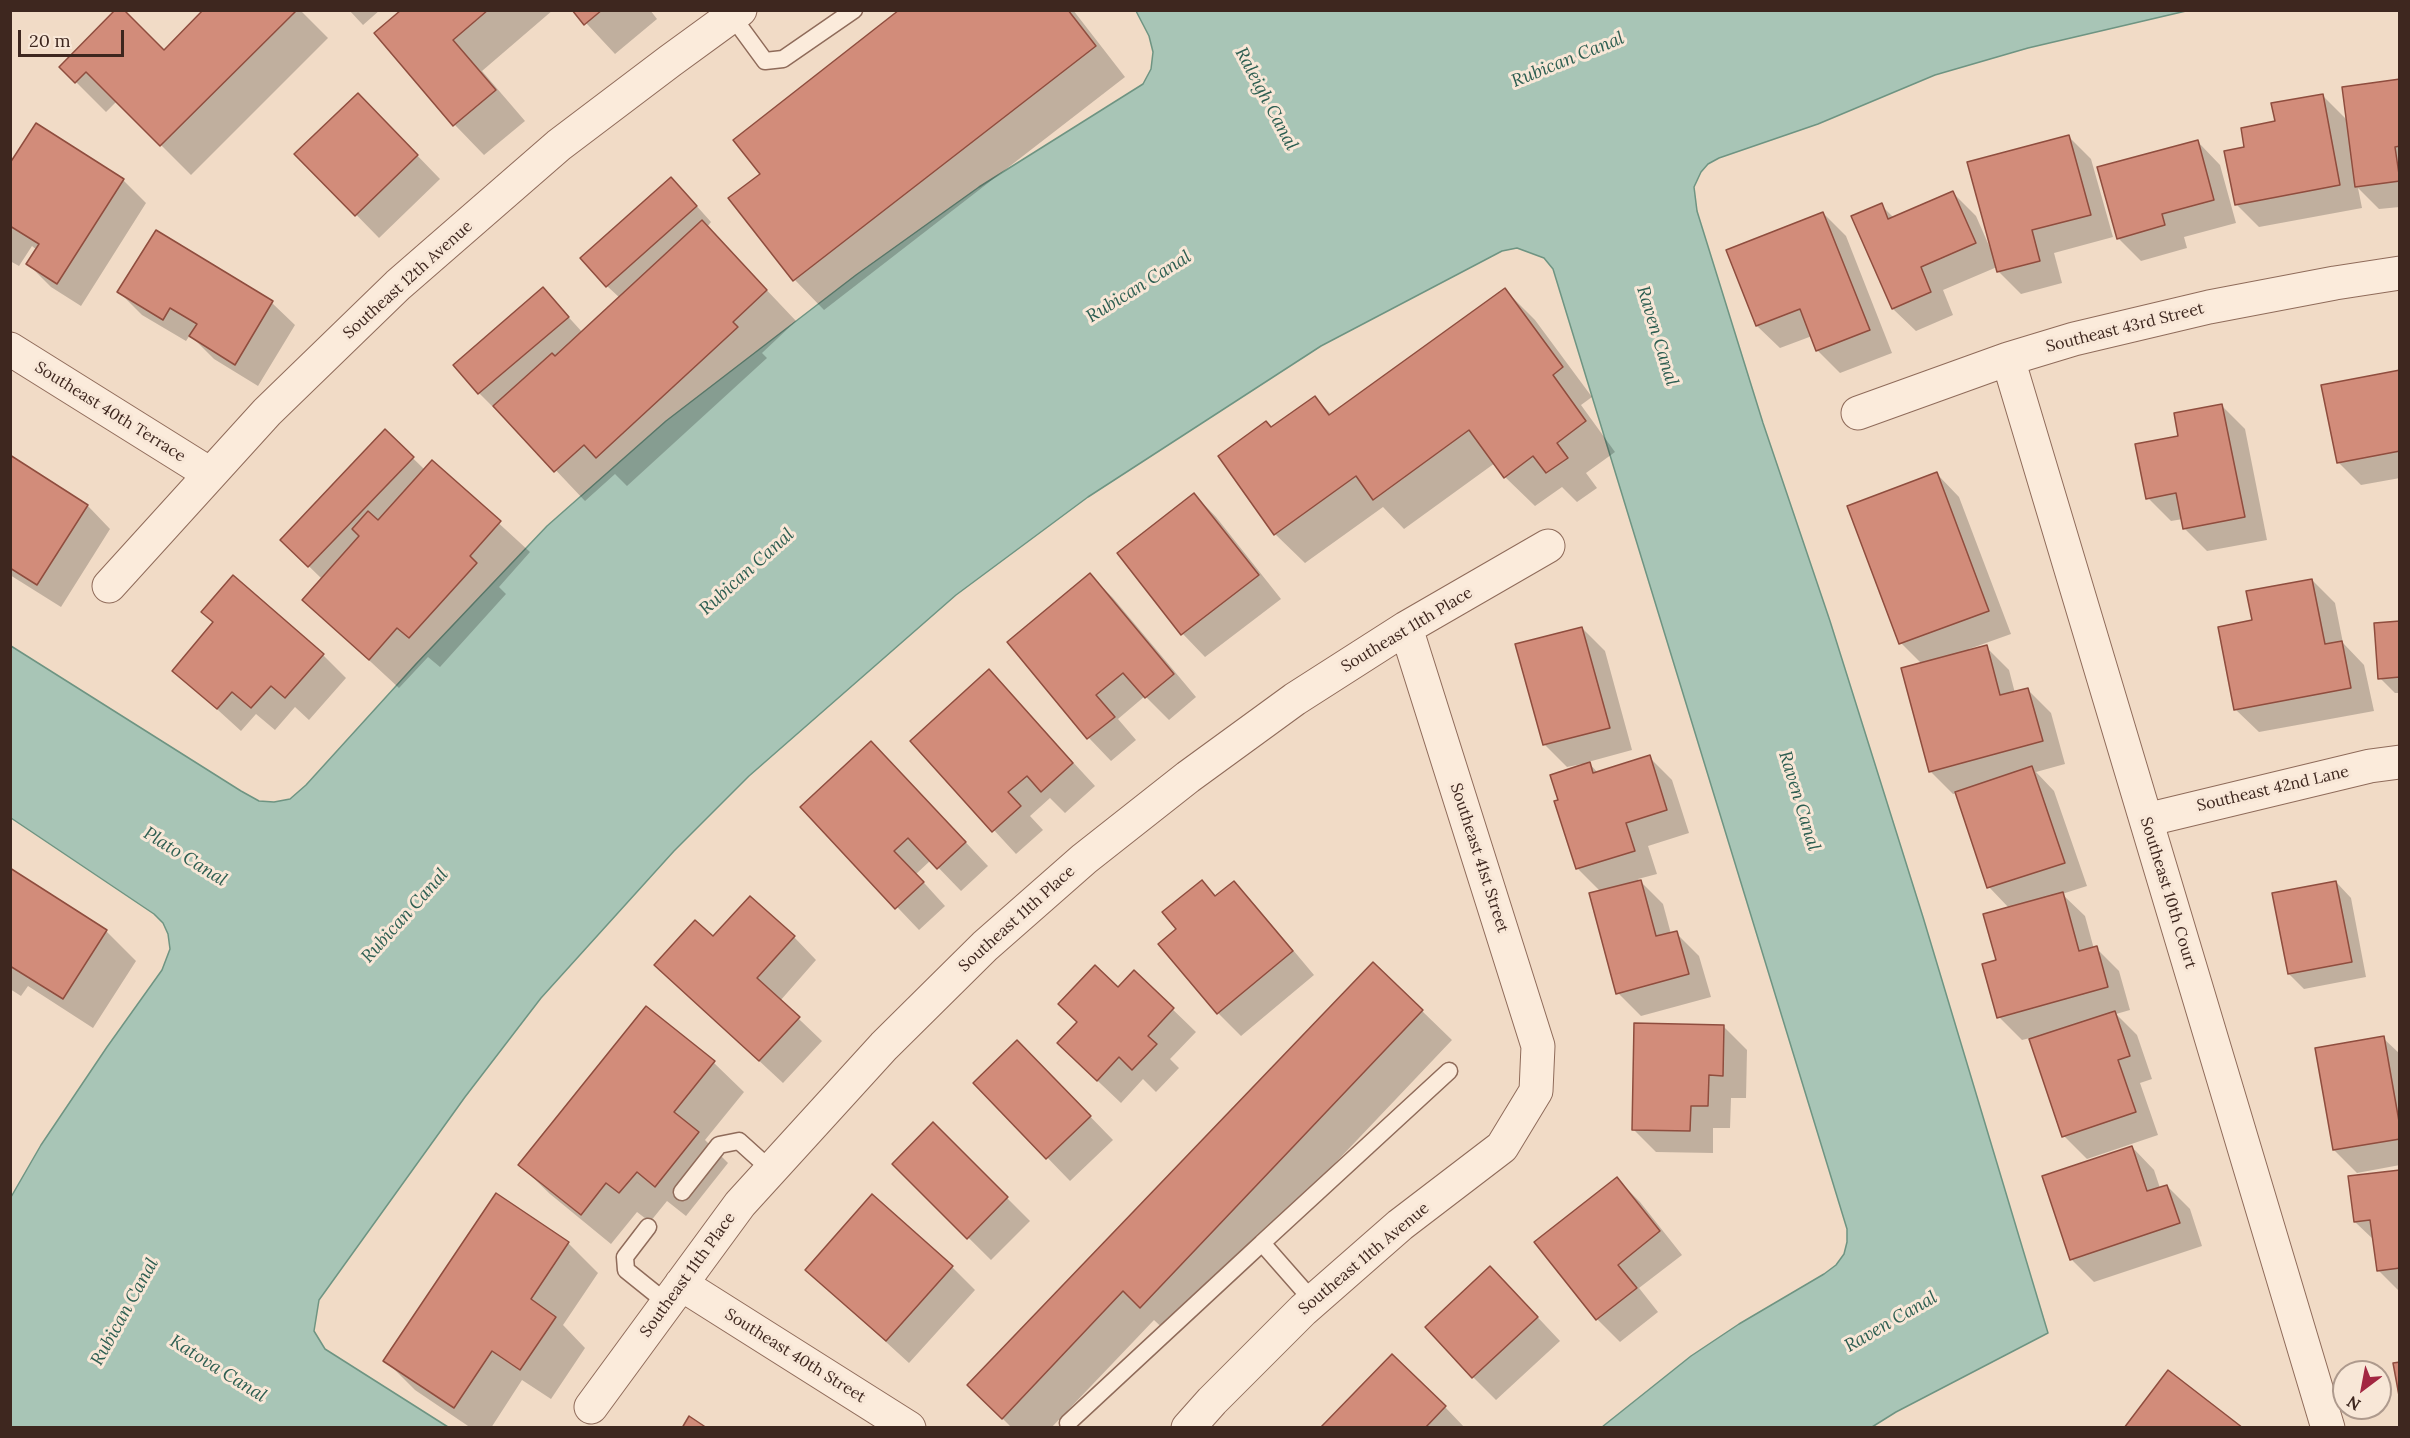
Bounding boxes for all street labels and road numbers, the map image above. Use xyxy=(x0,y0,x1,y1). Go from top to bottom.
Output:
street label: Southeast 12th Avenue xyxy=(339,217,477,343)
street label: Southeast 43rd Street xyxy=(2044,299,2206,357)
street label: Southeast 40th Terrace xyxy=(31,358,189,466)
street label: Southeast 11th Place xyxy=(1338,583,1476,677)
street label: Southeast 42nd Lane xyxy=(2195,762,2351,816)
street label: Southeast 41st Street xyxy=(1446,781,1512,935)
street label: Southeast 10th Court xyxy=(2136,815,2200,971)
street label: Southeast 11th Place xyxy=(955,862,1079,976)
street label: Southeast 11th Avenue xyxy=(1295,1199,1433,1319)
street label: Southeast 11th Place xyxy=(636,1209,740,1341)
street label: Southeast 40th Street xyxy=(721,1305,869,1407)

